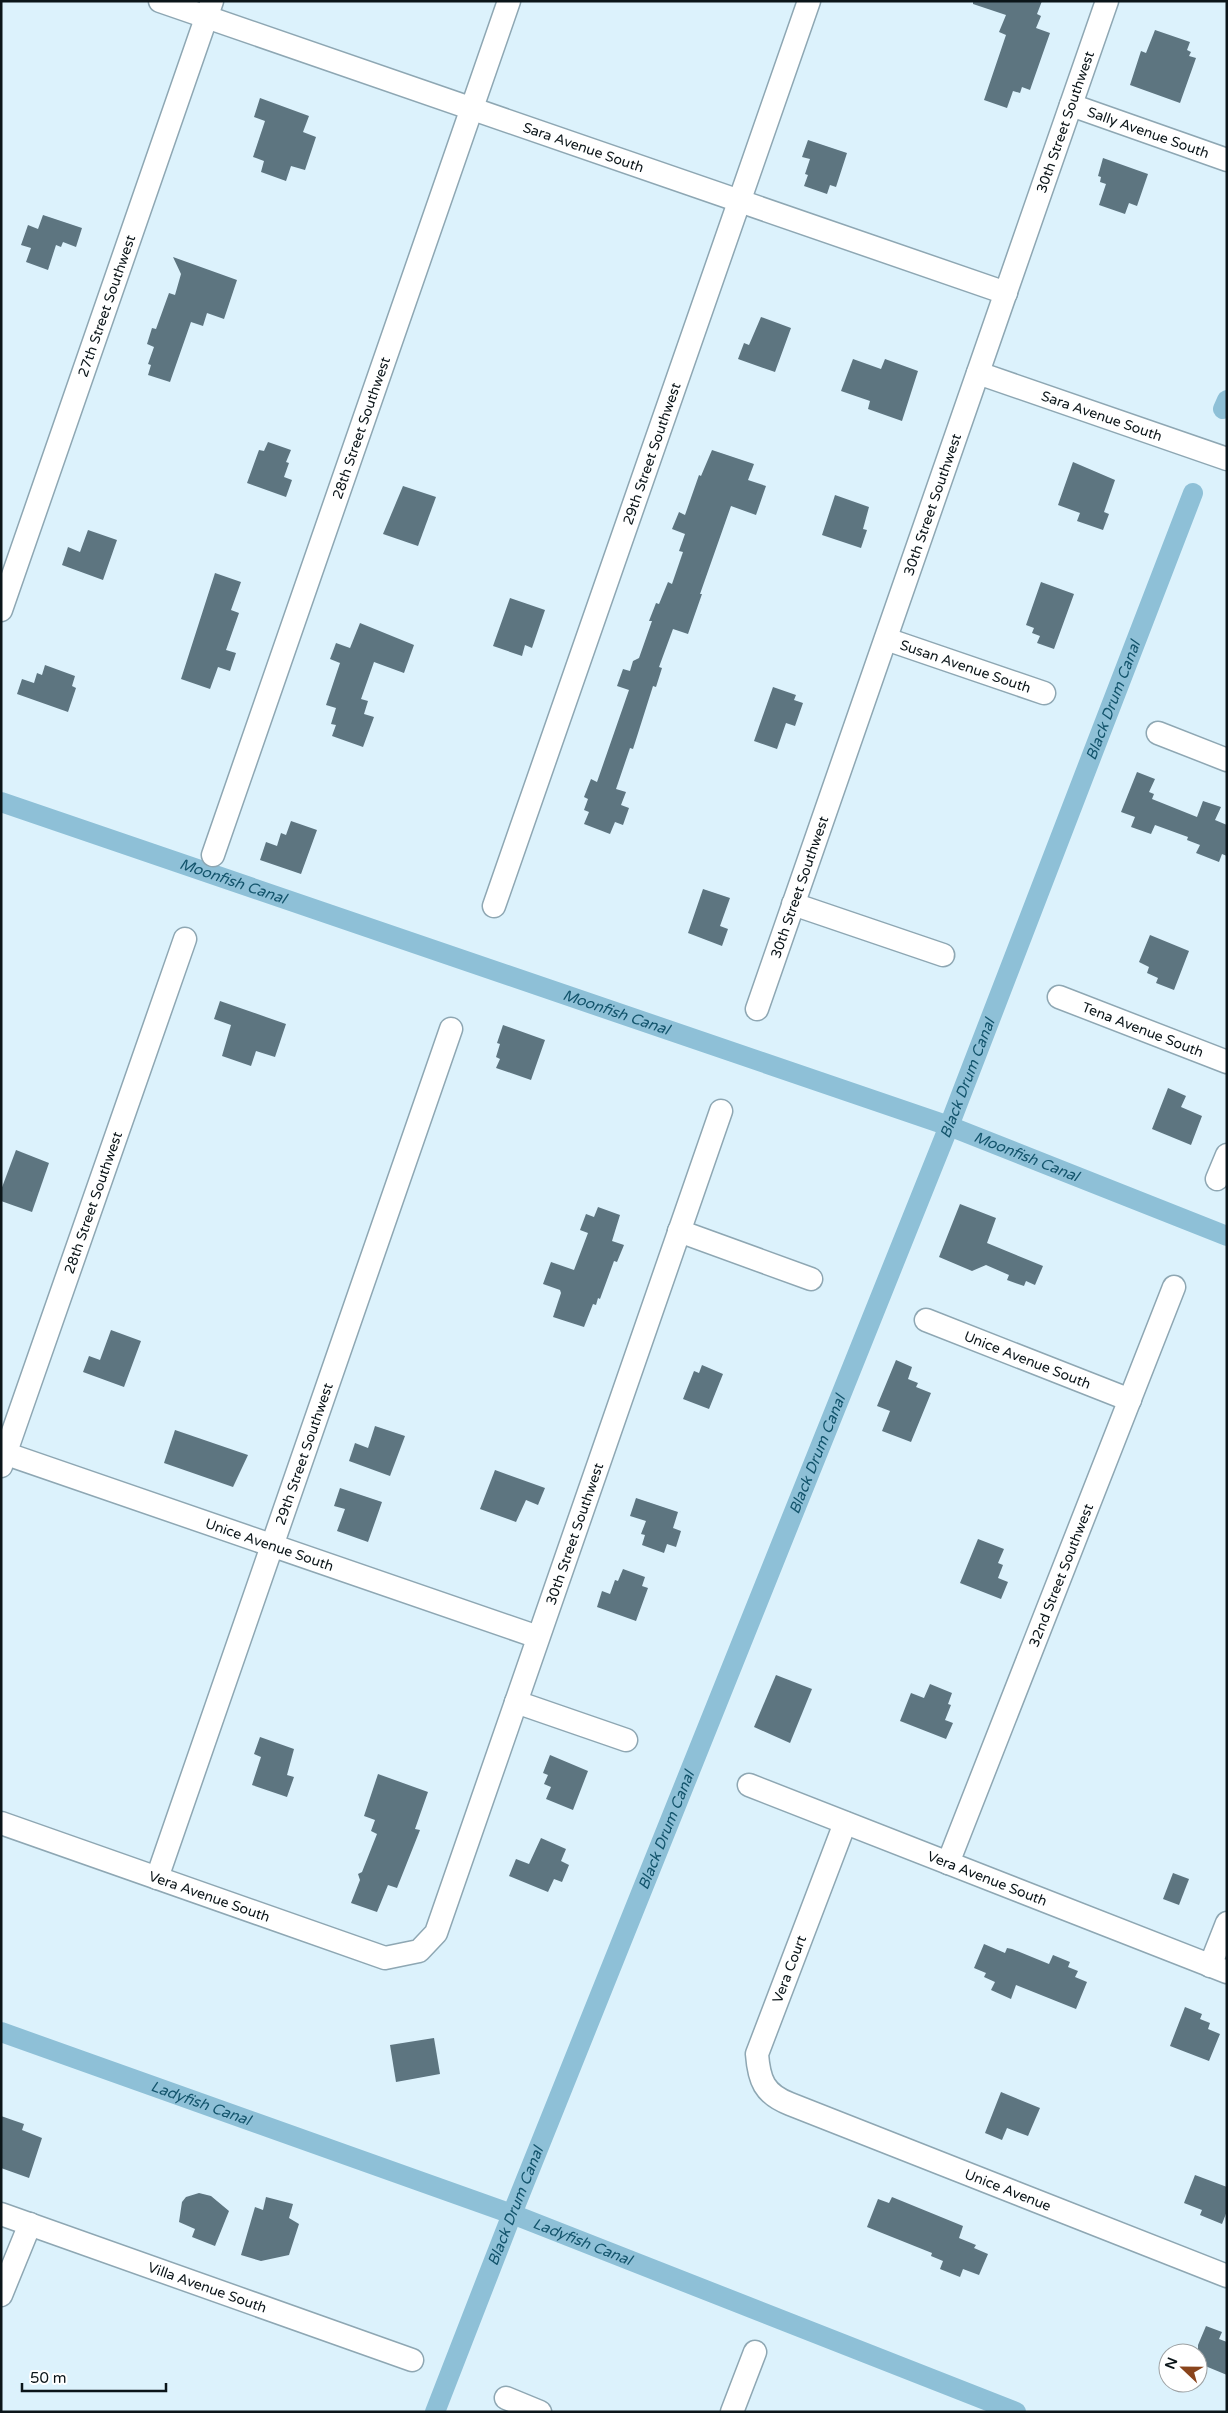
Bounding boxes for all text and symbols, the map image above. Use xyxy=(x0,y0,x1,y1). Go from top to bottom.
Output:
street label: 30th Street Southwest xyxy=(1033,48,1098,195)
street label: Sally Avenue South xyxy=(1085,103,1211,162)
street label: Sara Avenue South xyxy=(521,119,646,176)
street label: 27th Street Southwest xyxy=(74,232,140,379)
street label: 28th Street Southwest xyxy=(329,354,394,501)
street label: 29th Street Southwest xyxy=(619,380,685,527)
street label: Sara Avenue South xyxy=(1039,388,1164,445)
street label: 30th Street Southwest xyxy=(900,431,965,578)
street label: Susan Avenue South xyxy=(898,636,1033,697)
water label: Black Drum Canal xyxy=(1082,636,1145,763)
street label: 30th Street Southwest xyxy=(767,813,833,961)
water label: Moonfish Canal xyxy=(177,855,291,909)
water label: Moonfish Canal xyxy=(560,986,674,1039)
street label: Tena Avenue South xyxy=(1080,999,1206,1061)
water label: Black Drum Canal xyxy=(936,1014,999,1141)
water label: Moonfish Canal xyxy=(971,1128,1084,1186)
street label: 28th Street Southwest xyxy=(61,1129,126,1276)
street label: Unice Avenue South xyxy=(961,1328,1093,1393)
street label: 29th Street Southwest xyxy=(272,1380,337,1527)
water label: Black Drum Canal xyxy=(785,1390,850,1516)
street label: 30th Street Southwest xyxy=(542,1460,608,1607)
street label: 32nd Street Southwest xyxy=(1026,1501,1097,1650)
street label: Unice Avenue South xyxy=(203,1515,336,1575)
water label: Black Drum Canal xyxy=(634,1766,699,1892)
street label: Vera Avenue South xyxy=(925,1848,1050,1910)
street label: Vera Avenue South xyxy=(147,1868,272,1926)
street label: Vera Court xyxy=(769,1932,810,2005)
water label: Ladyfish Canal xyxy=(148,2077,255,2130)
water label: Black Drum Canal xyxy=(484,2142,548,2268)
street label: Unice Avenue xyxy=(962,2166,1054,2215)
water label: Ladyfish Canal xyxy=(530,2214,636,2270)
street label: Villa Avenue South xyxy=(145,2259,269,2317)
north arrow xyxy=(1158,2343,1208,2393)
text: N xyxy=(1161,2355,1181,2372)
scale bar xyxy=(22,2360,166,2392)
text: 50 m xyxy=(30,2369,67,2387)

